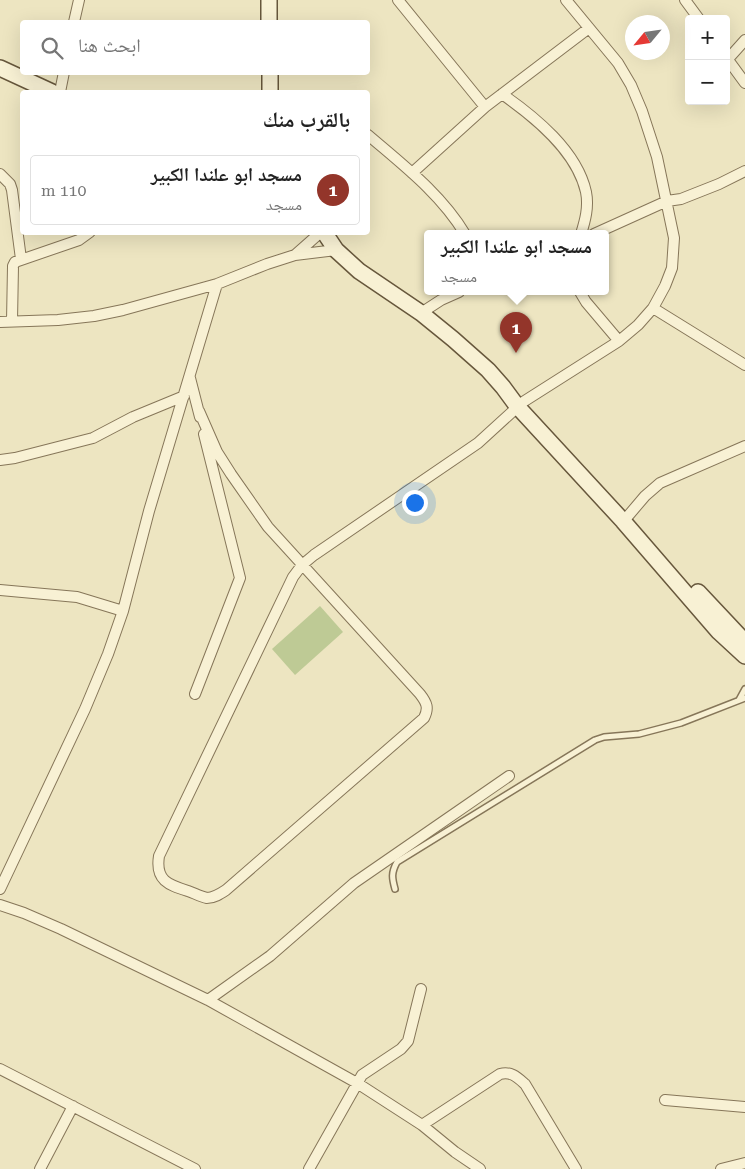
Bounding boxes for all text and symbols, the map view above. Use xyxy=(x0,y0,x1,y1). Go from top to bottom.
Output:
north arrow xyxy=(625,15,670,60)
map controls xyxy=(685,15,730,105)
button: + xyxy=(685,15,730,60)
search box xyxy=(20,20,370,75)
icon: search xyxy=(38,34,66,62)
text: ابحث هنا xyxy=(78,34,141,57)
button: − xyxy=(685,60,730,105)
text: بالقرب منك xyxy=(263,108,350,132)
text: مسجد ابو علندا الكبير xyxy=(151,163,302,186)
text: 110 m xyxy=(41,181,87,200)
text: 1 xyxy=(329,181,337,200)
text: مسجد xyxy=(266,195,302,214)
popup xyxy=(424,230,609,295)
text: مسجد ابو علندا الكبير xyxy=(441,235,592,258)
text: مسجد xyxy=(441,267,477,286)
pin: 1 xyxy=(500,312,532,353)
your location xyxy=(402,490,428,516)

